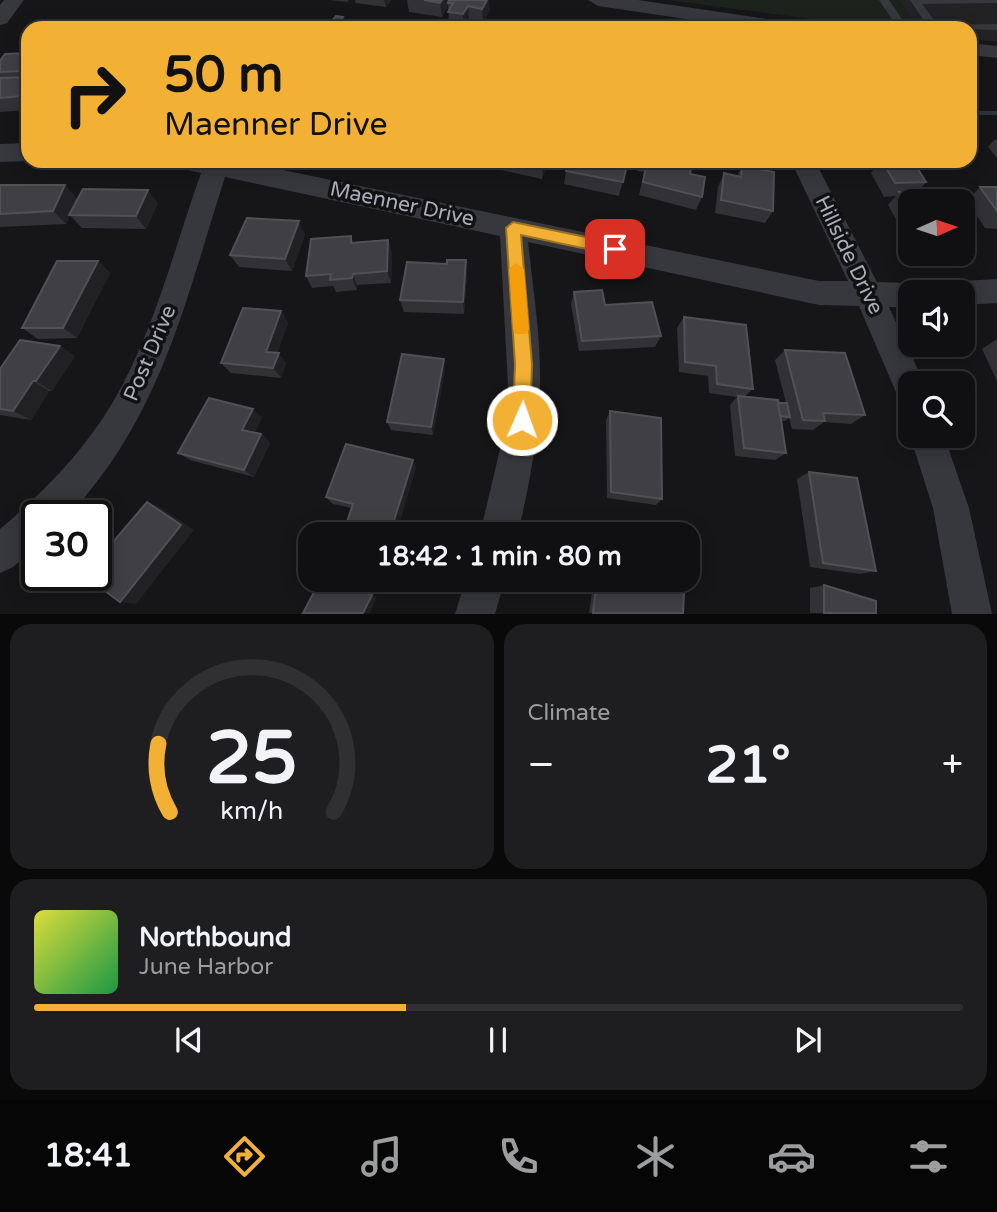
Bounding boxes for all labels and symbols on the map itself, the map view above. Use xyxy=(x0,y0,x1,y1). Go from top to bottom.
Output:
street label: Maenner Drive xyxy=(328,177,476,231)
north arrow xyxy=(898,189,975,266)
street label: Hillside Drive xyxy=(809,192,889,319)
pin xyxy=(585,219,645,279)
street label: Post Drive xyxy=(119,301,181,405)
position arrow xyxy=(485,383,559,457)
speed limit sign: 30 xyxy=(21,500,112,591)

